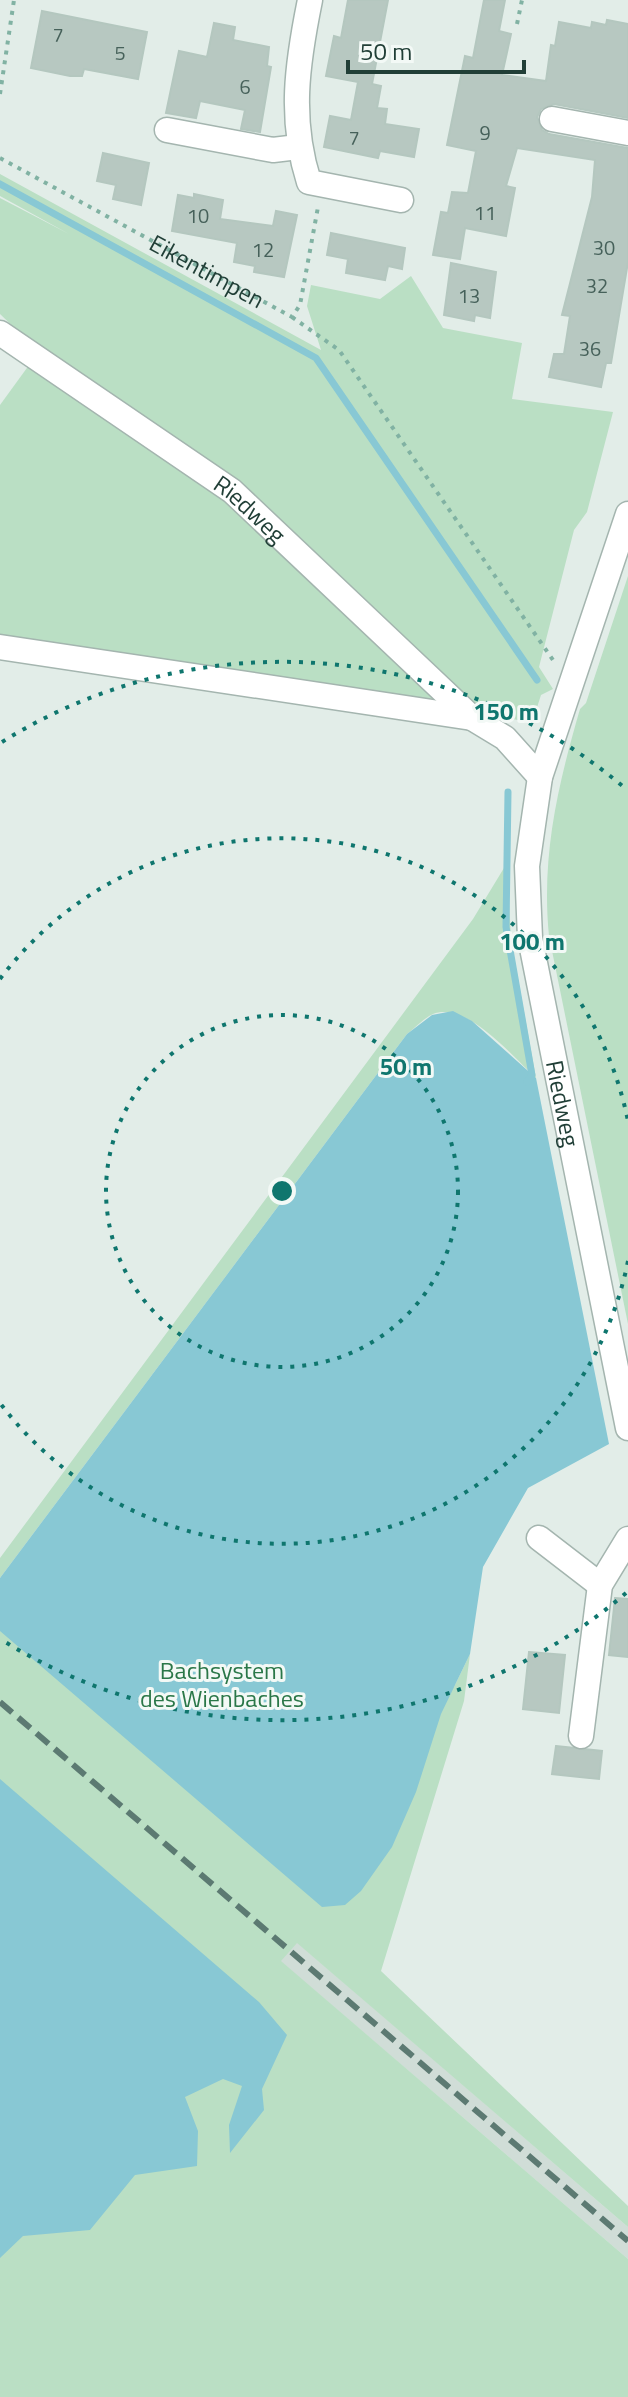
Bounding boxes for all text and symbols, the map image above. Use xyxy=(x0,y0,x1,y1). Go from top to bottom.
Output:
house number: 7 xyxy=(52,19,64,50)
scale bar xyxy=(348,24,524,74)
text: 50 m xyxy=(360,33,412,69)
house number: 5 xyxy=(114,37,126,68)
house number: 6 xyxy=(239,71,251,102)
house number: 9 xyxy=(479,117,491,148)
house number: 7 xyxy=(348,122,360,153)
house number: 11 xyxy=(474,197,496,228)
house number: 10 xyxy=(187,200,209,231)
street label: Eikentimpen xyxy=(143,225,271,317)
house number: 30 xyxy=(593,232,615,263)
house number: 12 xyxy=(252,234,274,265)
house number: 32 xyxy=(586,270,608,301)
house number: 13 xyxy=(458,280,480,311)
house number: 36 xyxy=(579,333,601,364)
street label: Riedweg xyxy=(207,466,295,552)
text: 150 m xyxy=(473,693,539,729)
text: 100 m xyxy=(499,923,565,959)
text: 50 m xyxy=(380,1048,432,1084)
street label: Riedweg xyxy=(537,1057,589,1150)
centre of rings xyxy=(268,1177,296,1205)
park label: Bachsystem des Wienbaches xyxy=(140,1652,304,1716)

